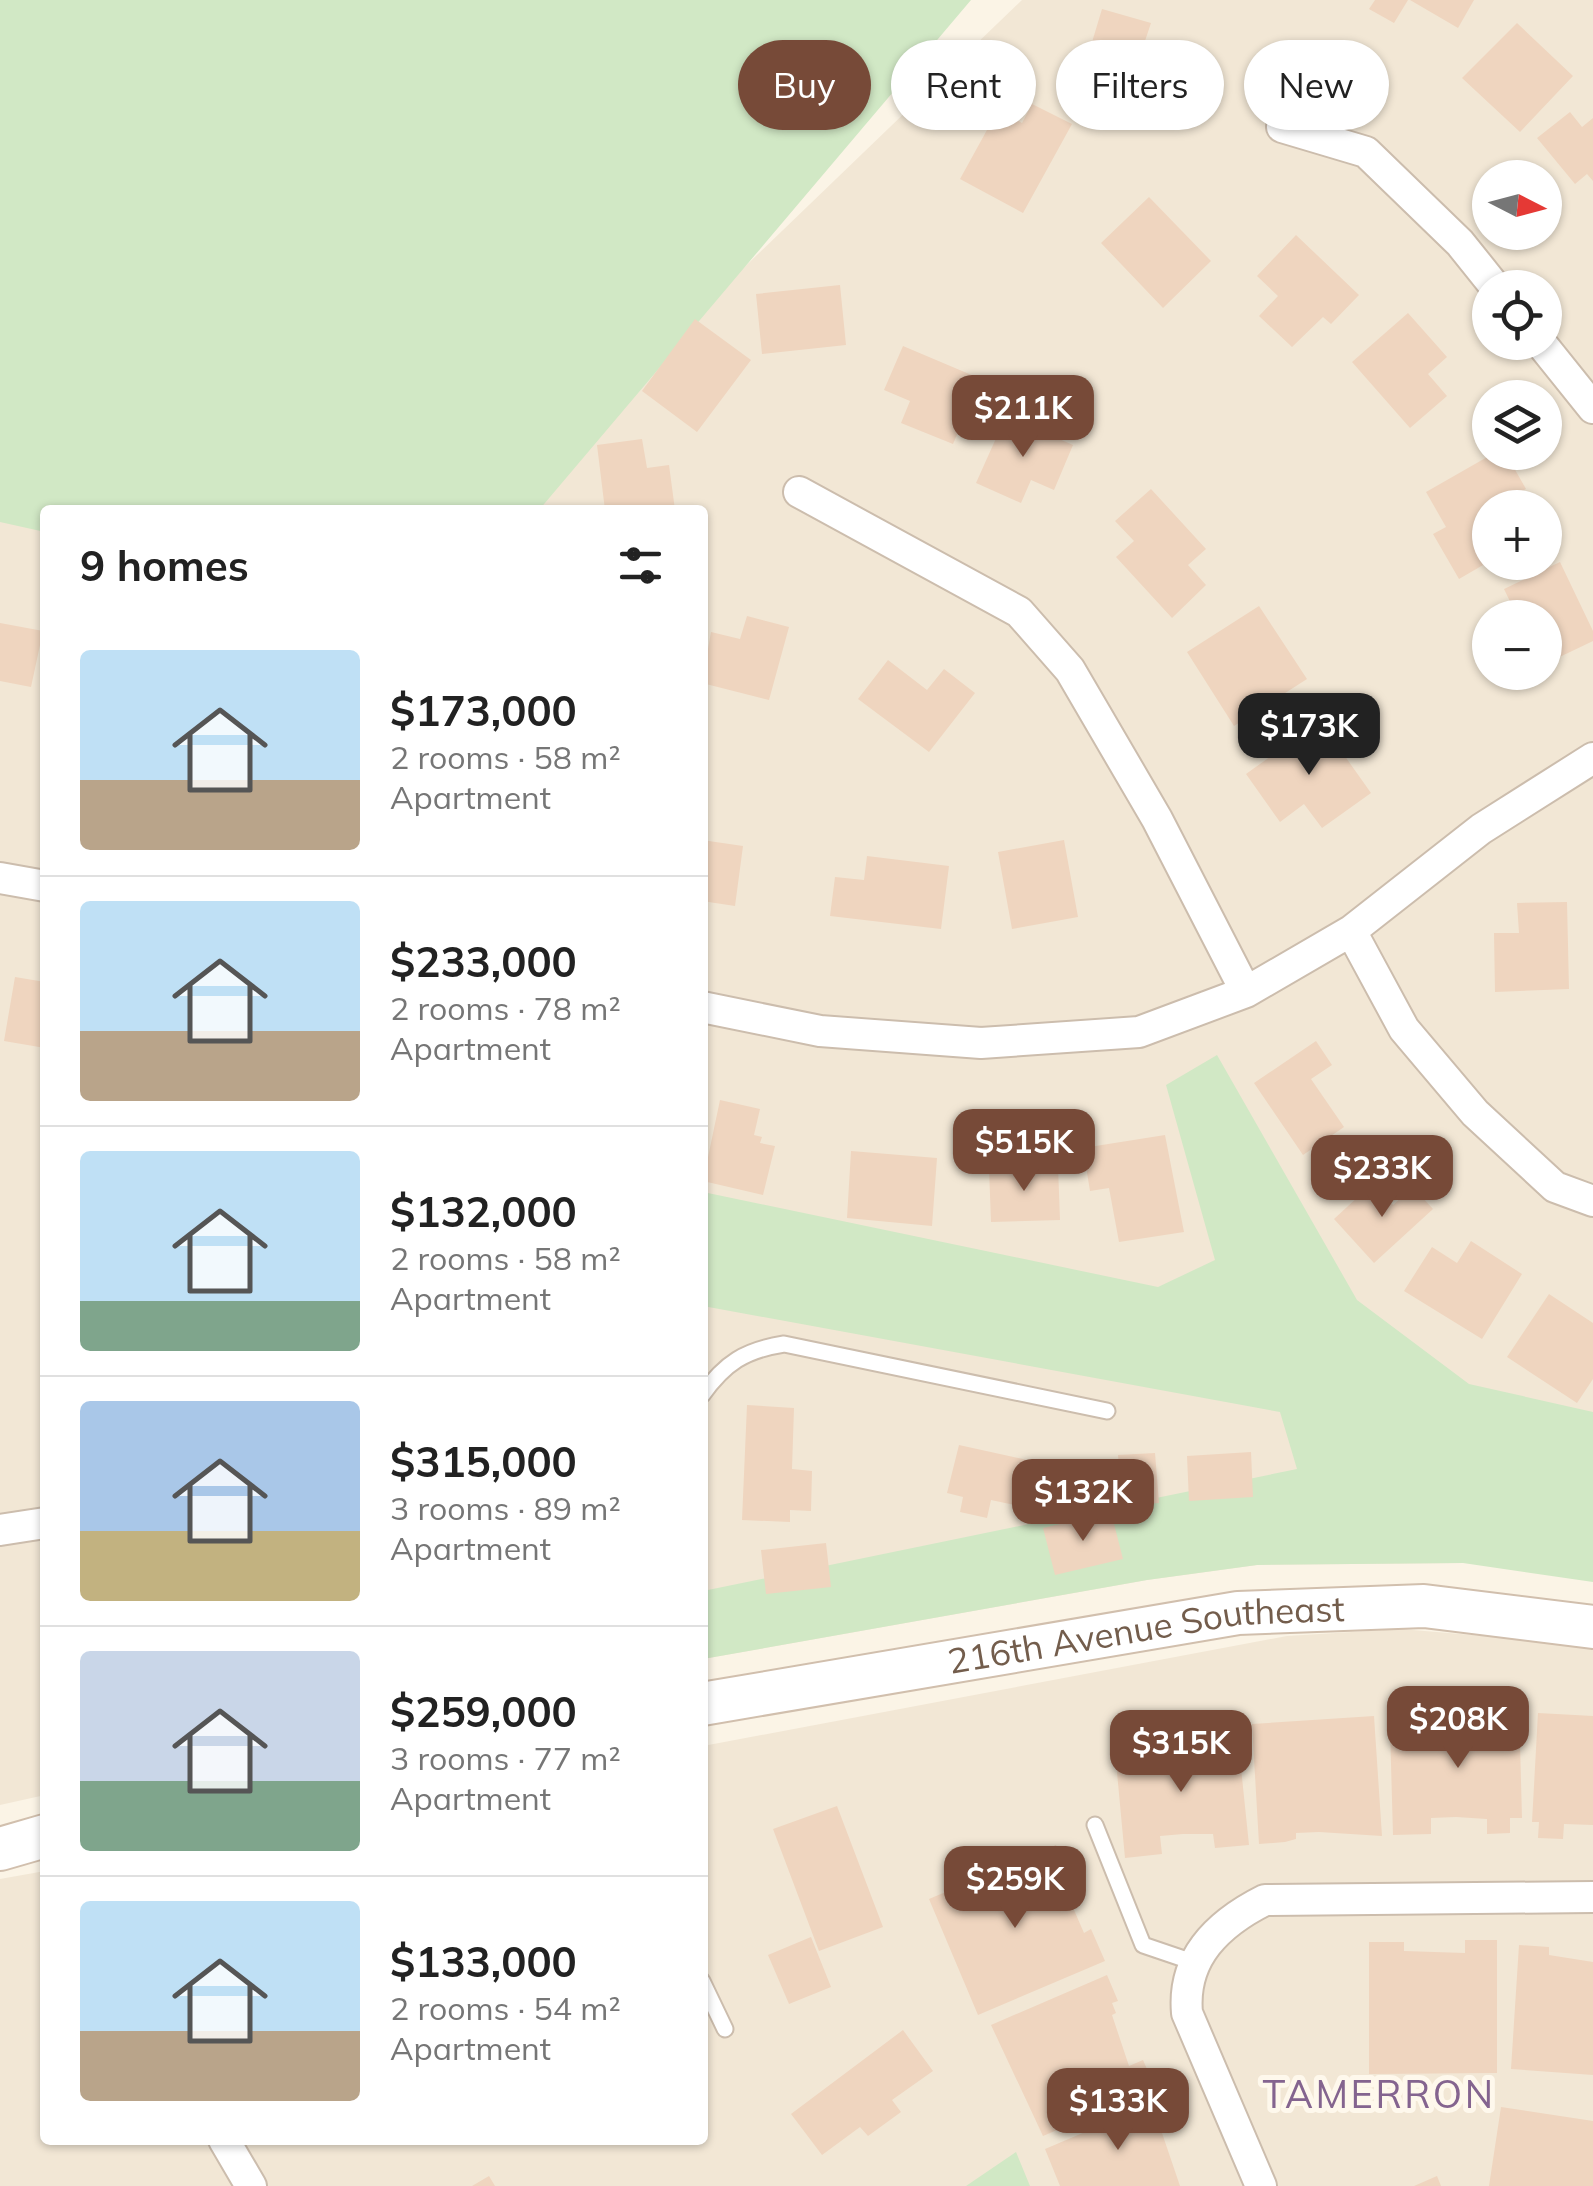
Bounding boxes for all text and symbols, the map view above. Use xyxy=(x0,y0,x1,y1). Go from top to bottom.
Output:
chip: Buy xyxy=(738,40,871,130)
chip: Rent xyxy=(891,40,1036,130)
chip: Filters xyxy=(1056,40,1224,130)
chip: New xyxy=(1244,40,1389,130)
north arrow xyxy=(1472,160,1562,250)
map controls xyxy=(1472,160,1562,690)
button: locate xyxy=(1472,270,1562,360)
pin: $211K xyxy=(953,375,1093,460)
button: layers xyxy=(1472,380,1562,470)
text: $211K xyxy=(974,387,1072,427)
button: + xyxy=(1472,490,1562,580)
icon: filters xyxy=(613,538,668,593)
text: 9 homes xyxy=(80,539,249,592)
button: − xyxy=(1472,600,1562,690)
text: $173,000 xyxy=(390,684,577,737)
icon: home xyxy=(160,690,280,810)
pin: $173K xyxy=(1239,693,1379,778)
text: $173K xyxy=(1260,705,1358,745)
text: 2 rooms · 58 m² xyxy=(390,737,621,777)
text: Apartment xyxy=(390,777,551,817)
text: $233,000 xyxy=(390,935,577,988)
icon: home xyxy=(160,941,280,1061)
text: 2 rooms · 78 m² xyxy=(390,988,621,1028)
text: Apartment xyxy=(390,1028,551,1068)
pin: $515K xyxy=(954,1109,1094,1194)
text: $515K xyxy=(975,1121,1073,1161)
pin: $233K xyxy=(1312,1135,1452,1220)
text: $233K xyxy=(1333,1147,1431,1187)
text: $132,000 xyxy=(390,1185,577,1238)
icon: home xyxy=(160,1191,280,1311)
text: 2 rooms · 58 m² xyxy=(390,1238,621,1278)
text: Apartment xyxy=(390,1278,551,1318)
text: $315,000 xyxy=(390,1435,577,1488)
icon: home xyxy=(160,1441,280,1561)
pin: $132K xyxy=(1013,1459,1153,1544)
text: $132K xyxy=(1034,1471,1132,1511)
text: 3 rooms · 89 m² xyxy=(390,1488,621,1528)
text: Apartment xyxy=(390,1528,551,1568)
street label: 216th Avenue Southeast xyxy=(944,1586,1345,1683)
text: $259,000 xyxy=(390,1685,577,1738)
pin: $208K xyxy=(1388,1686,1528,1771)
icon: home xyxy=(160,1691,280,1811)
text: $208K xyxy=(1409,1698,1507,1738)
pin: $315K xyxy=(1111,1710,1251,1795)
text: $315K xyxy=(1132,1722,1230,1762)
text: 3 rooms · 77 m² xyxy=(390,1738,621,1778)
text: Apartment xyxy=(390,1778,551,1818)
pin: $259K xyxy=(945,1846,1085,1931)
text: $259K xyxy=(966,1858,1064,1898)
text: $133,000 xyxy=(390,1935,577,1988)
icon: home xyxy=(160,1941,280,2061)
text: 2 rooms · 54 m² xyxy=(390,1988,621,2028)
text: Apartment xyxy=(390,2028,551,2068)
pin: $133K xyxy=(1048,2068,1188,2153)
district label: TAMERRON xyxy=(1262,2070,1496,2118)
text: $133K xyxy=(1069,2080,1167,2120)

